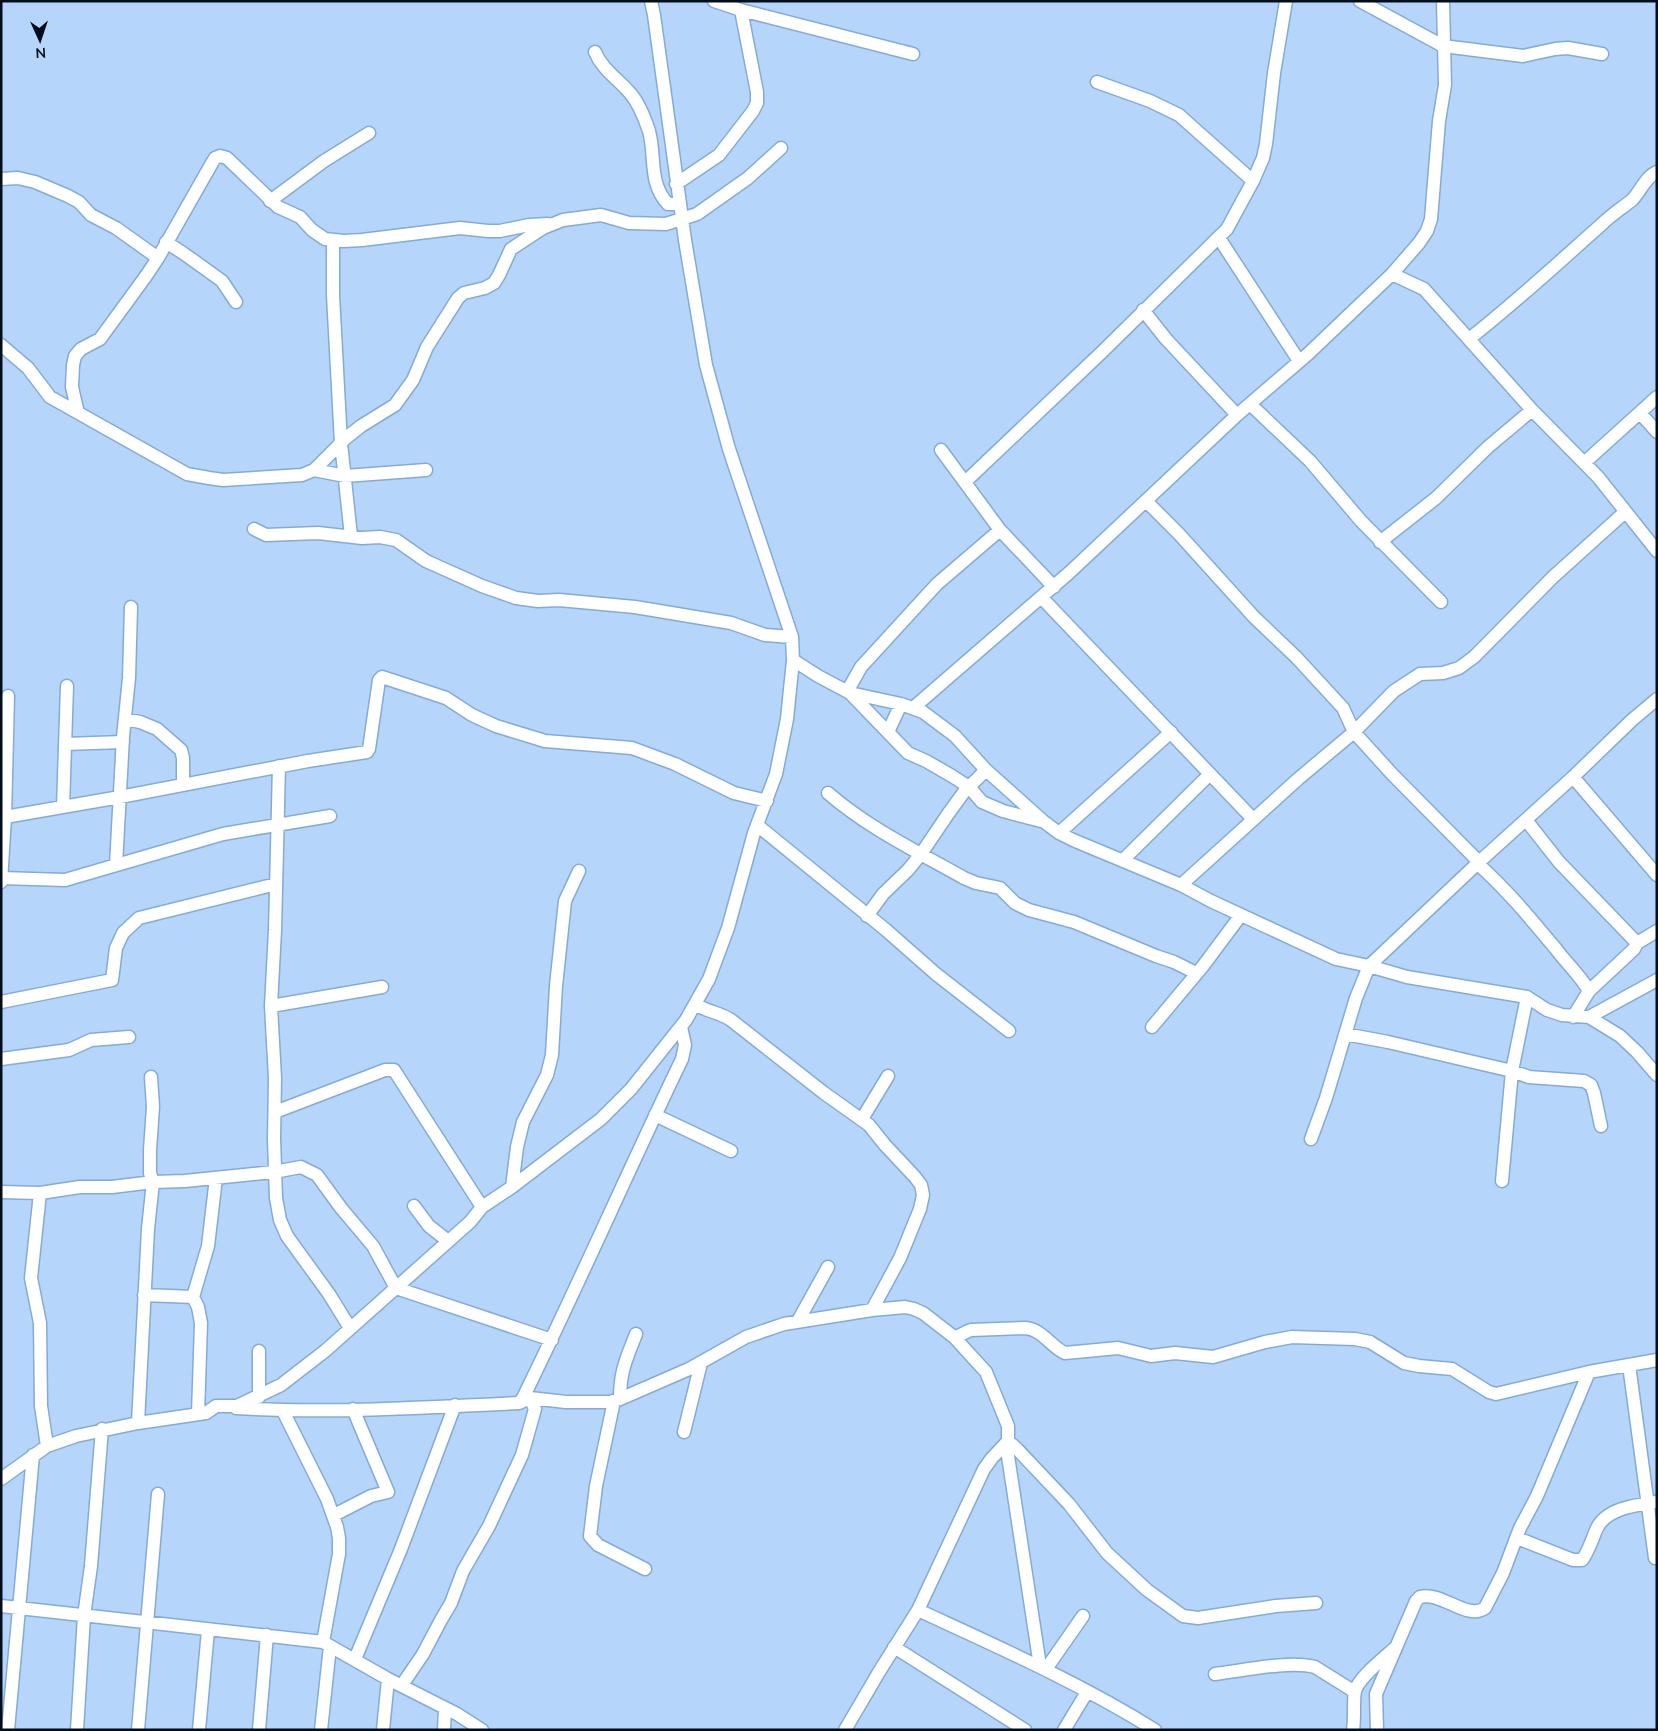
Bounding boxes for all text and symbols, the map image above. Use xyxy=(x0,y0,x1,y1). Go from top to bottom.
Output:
north arrow xyxy=(15,15,65,65)
text: N xyxy=(35,44,46,62)

